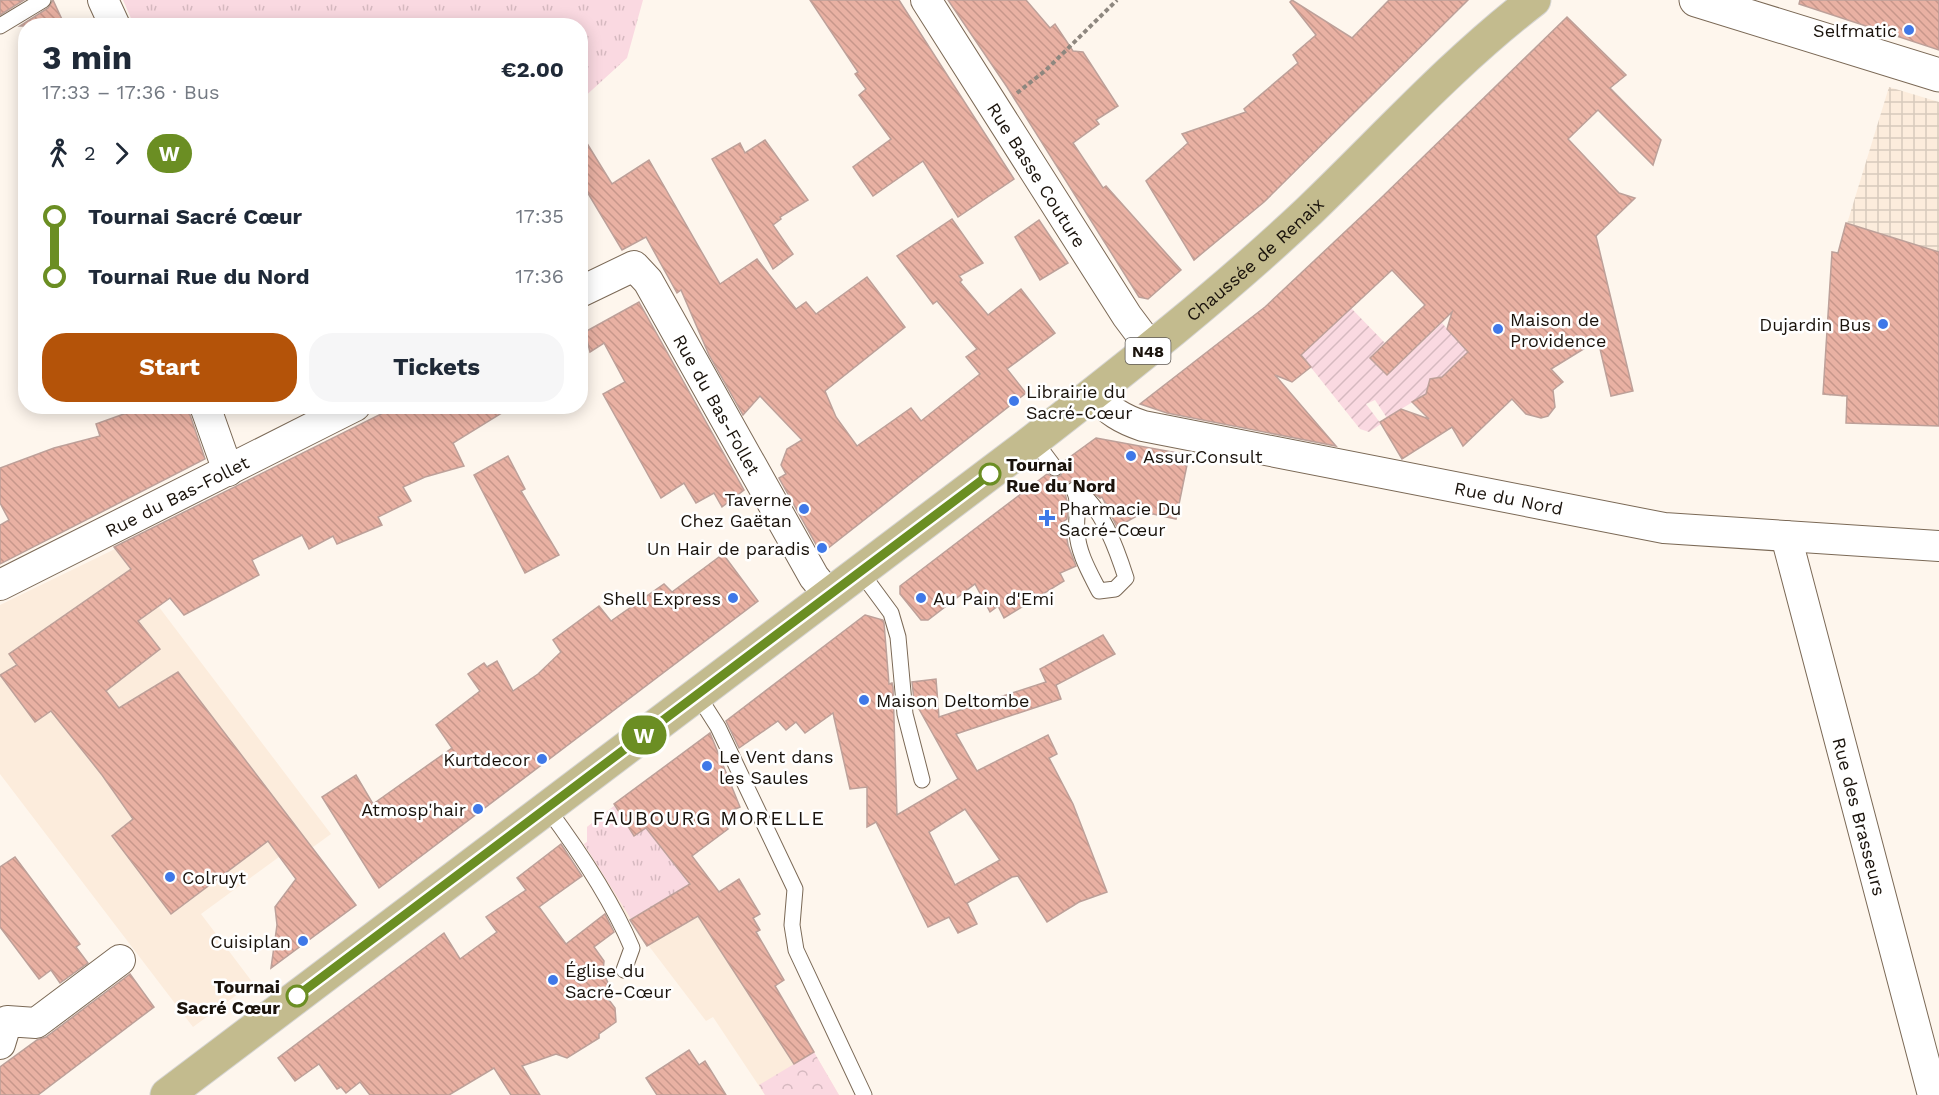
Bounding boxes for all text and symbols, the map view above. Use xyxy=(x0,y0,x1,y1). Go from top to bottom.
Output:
place label: Selfmatic xyxy=(1813,20,1897,41)
marker: Selfmatic xyxy=(1902,23,1916,37)
text: 3 min xyxy=(42,38,132,77)
text: €2.00 xyxy=(501,57,564,82)
text: 17:33 – 17:36 · Bus xyxy=(42,80,220,104)
street label: Rue Basse Couture xyxy=(983,98,1091,251)
icon: walk xyxy=(42,137,75,170)
icon: forward xyxy=(105,137,138,170)
text: 2 xyxy=(84,141,96,165)
text: W xyxy=(159,141,180,166)
street label: Chaussée de Renaix xyxy=(1182,193,1328,325)
text: Tournai Sacré Cœur xyxy=(88,204,302,229)
text: 17:35 xyxy=(516,204,564,228)
text: Tournai Rue du Nord xyxy=(88,264,310,289)
text: 17:36 xyxy=(515,264,564,288)
place label: Maison de Providence xyxy=(1510,309,1606,351)
place label: Dujardin Bus xyxy=(1759,314,1871,335)
marker: Dujardin Bus xyxy=(1876,317,1890,331)
marker: Maison de Providence xyxy=(1491,322,1505,336)
street label: Rue du Bas-Follet xyxy=(669,330,765,479)
button: Start xyxy=(42,333,297,402)
button: Tickets xyxy=(309,333,564,402)
road number: N48 xyxy=(1126,338,1170,364)
place label: Librairie du Sacré-Cœur xyxy=(1026,381,1133,423)
marker: Librairie du Sacré-Cœur xyxy=(1007,394,1021,408)
place label: Assur.Consult xyxy=(1143,446,1263,467)
marker: Assur.Consult xyxy=(1124,449,1138,463)
street label: Rue du Bas-Follet xyxy=(101,451,253,541)
place label: Tournai Rue du Nord xyxy=(1006,454,1116,496)
marker: Tournai Rue du Nord xyxy=(979,463,1001,485)
street label: Rue du Nord xyxy=(1453,477,1565,518)
place label: Taverne Chez Gaëtan xyxy=(680,489,792,531)
place label: Pharmacie Du Sacré-Cœur xyxy=(1059,498,1181,540)
marker: Taverne Chez Gaëtan xyxy=(797,502,811,516)
marker: Pharmacie Du Sacré-Cœur xyxy=(1040,511,1054,525)
place label: Un Hair de paradis xyxy=(647,538,810,559)
marker: Un Hair de paradis xyxy=(815,541,829,555)
place label: Shell Express xyxy=(603,588,721,609)
place label: Au Pain d'Emi xyxy=(933,588,1054,609)
marker: Shell Express xyxy=(726,591,740,605)
marker: Au Pain d'Emi xyxy=(914,591,928,605)
place label: Maison Deltombe xyxy=(876,690,1030,711)
marker: Maison Deltombe xyxy=(857,693,871,707)
line badge: W xyxy=(624,716,664,754)
text: W xyxy=(634,723,654,748)
street label: Rue des Brasseurs xyxy=(1829,735,1891,898)
place label: Le Vent dans les Saules xyxy=(719,746,833,788)
place label: Kurtdecor xyxy=(443,749,530,770)
marker: Kurtdecor xyxy=(535,752,549,766)
marker: Le Vent dans les Saules xyxy=(700,759,714,773)
place label: Atmosp'hair xyxy=(361,799,466,820)
marker: Atmosp'hair xyxy=(471,802,485,816)
district label: FAUBOURG MORELLE xyxy=(592,806,826,830)
place label: Colruyt xyxy=(182,867,246,888)
marker: Colruyt xyxy=(163,870,177,884)
place label: Cuisiplan xyxy=(210,931,291,952)
marker: Cuisiplan xyxy=(296,934,310,948)
place label: Église du Sacré-Cœur xyxy=(565,960,672,1002)
marker: Église du Sacré-Cœur xyxy=(546,973,560,987)
place label: Tournai Sacré Cœur xyxy=(177,976,280,1018)
marker: Tournai Sacré Cœur xyxy=(286,985,308,1007)

